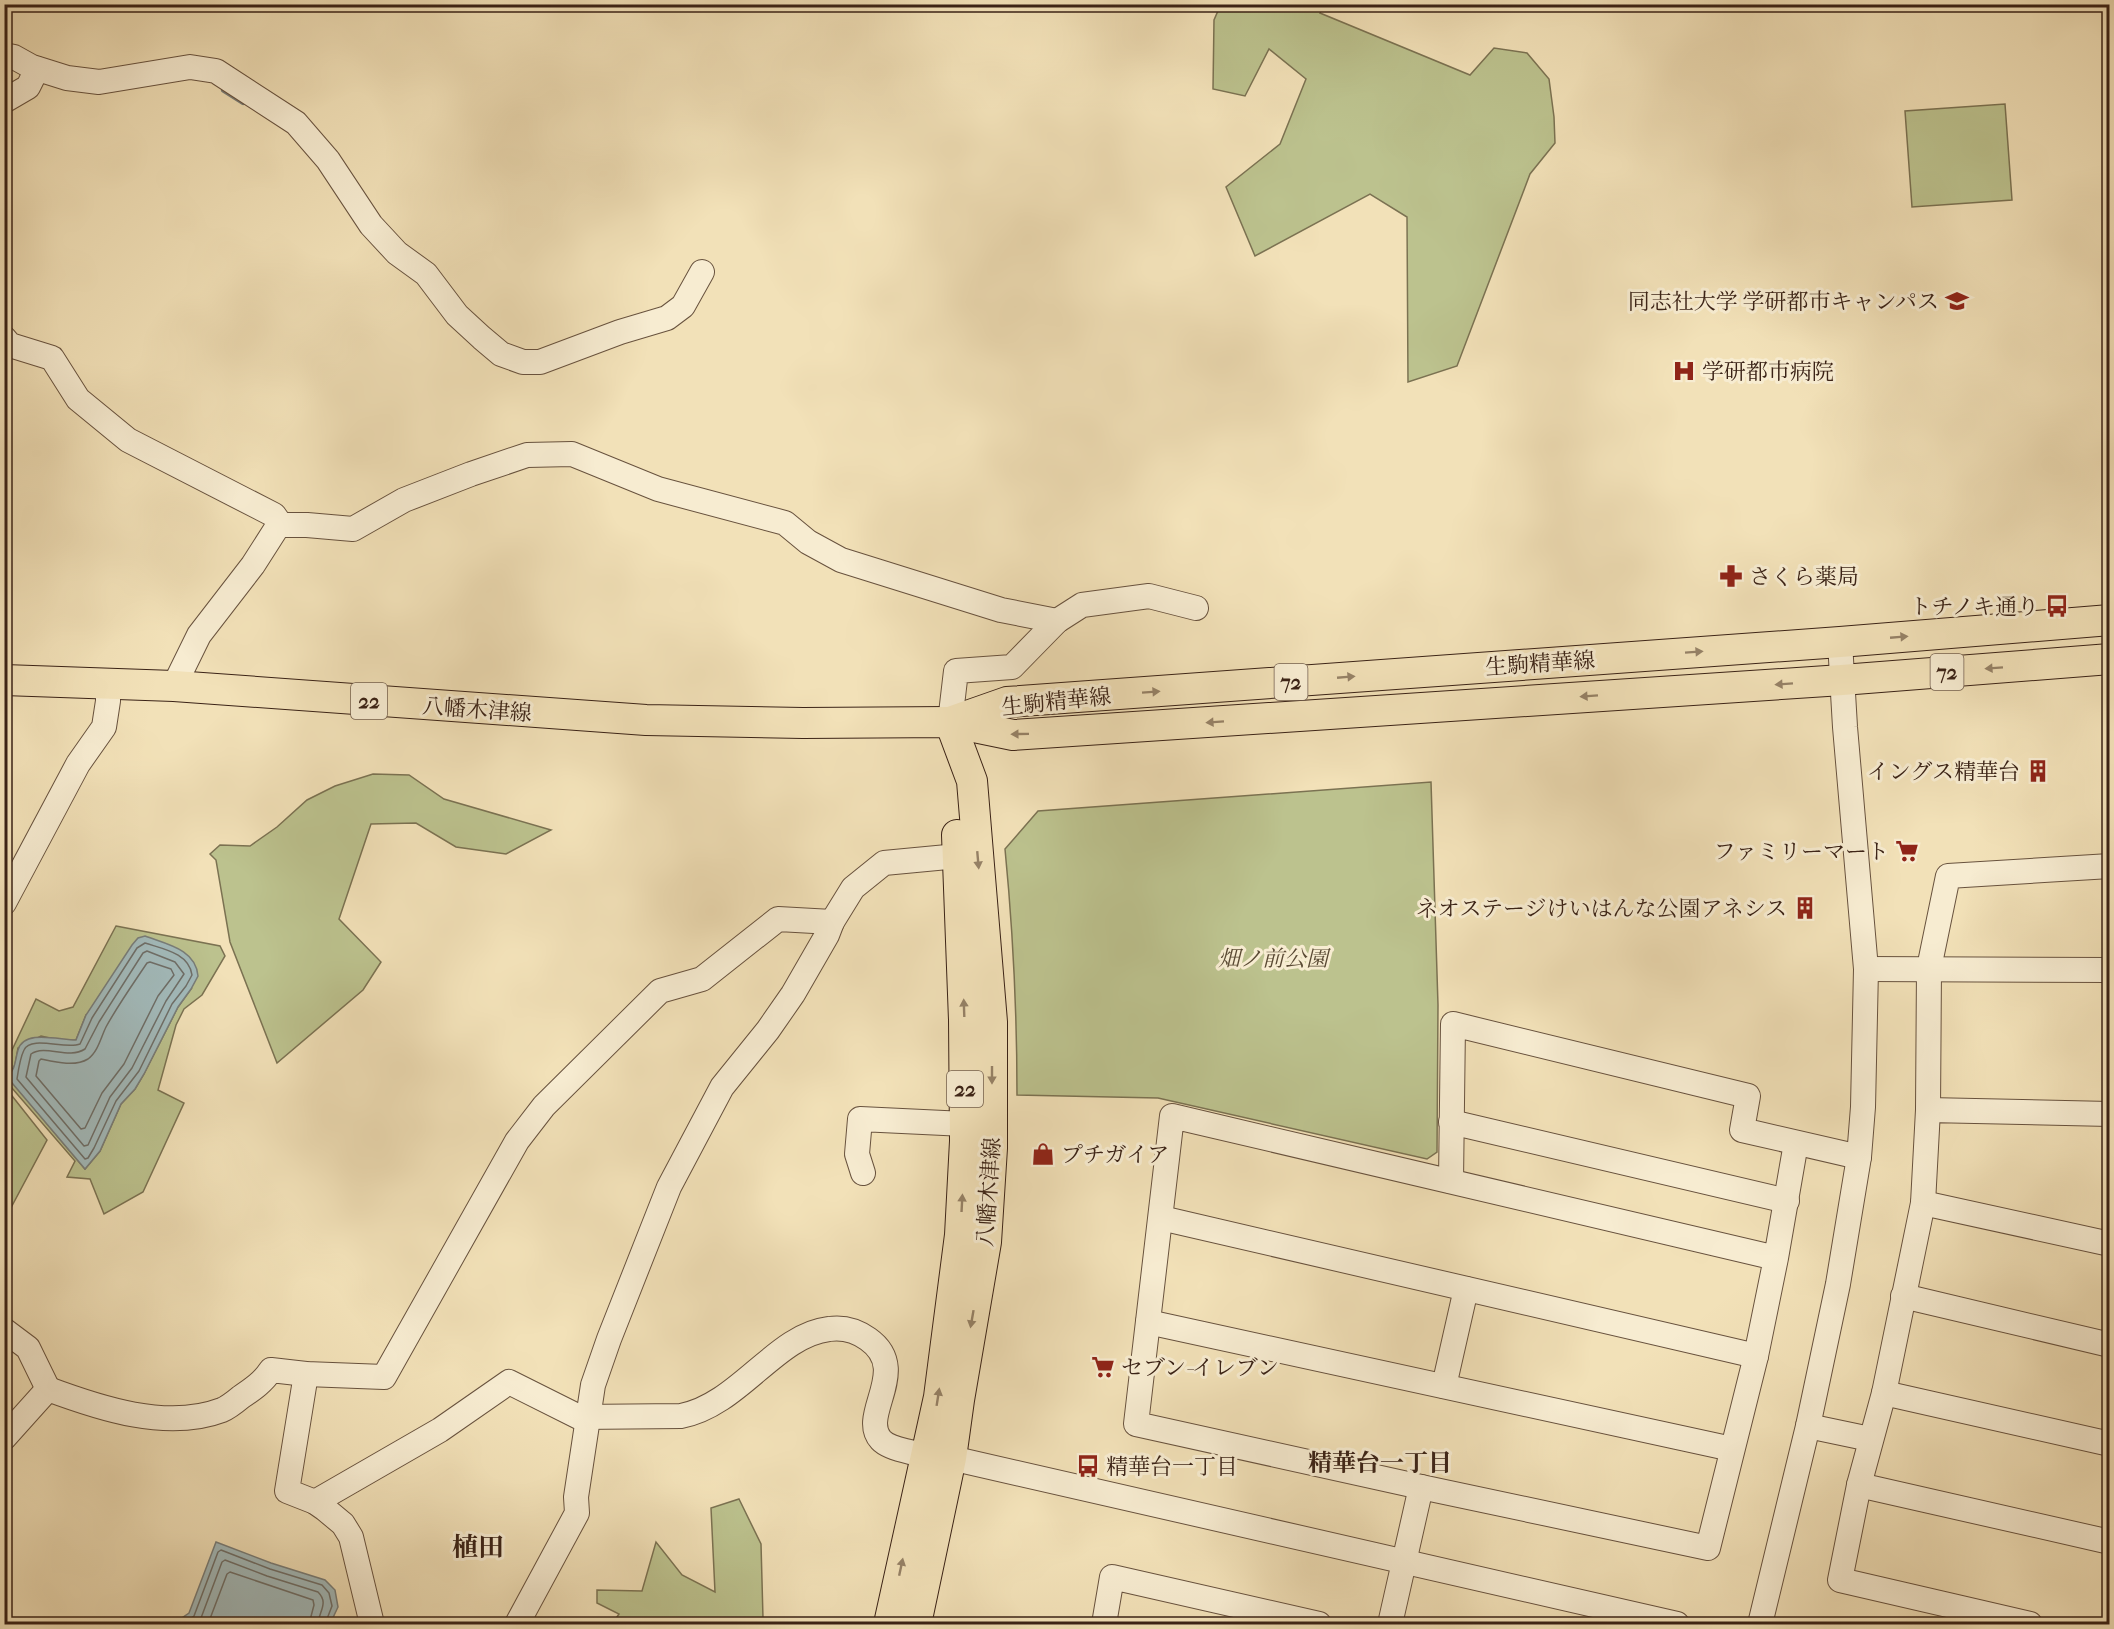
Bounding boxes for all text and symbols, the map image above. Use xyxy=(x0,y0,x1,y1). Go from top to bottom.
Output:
school or university icon: 同志社大学 学研都市キャンパス xyxy=(1944,288,1970,314)
place label: 同志社大学 学研都市キャンパス xyxy=(1628,289,1939,315)
hospital icon: 学研都市病院 xyxy=(1671,358,1697,384)
place label: 学研都市病院 xyxy=(1702,359,1834,385)
pharmacy icon: さくら薬局 xyxy=(1718,563,1744,589)
place label: さくら薬局 xyxy=(1749,564,1859,590)
bus stop icon: トチノキ通り xyxy=(2044,593,2070,619)
place label: トチノキ通り xyxy=(1909,594,2039,620)
one-way arrow xyxy=(1889,632,1908,642)
street label: 生駒精華線 xyxy=(1484,647,1596,681)
one-way arrow xyxy=(1685,647,1704,657)
road number: 72 xyxy=(1930,654,1964,690)
one-way arrow xyxy=(1984,663,2003,673)
road number: 72 xyxy=(1274,664,1308,700)
one-way arrow xyxy=(1336,672,1355,682)
one-way arrow xyxy=(1775,679,1794,688)
road number: 22 xyxy=(351,683,387,719)
street label: 生駒精華線 xyxy=(1000,683,1112,721)
one-way arrow xyxy=(1142,687,1161,697)
one-way arrow xyxy=(1580,692,1599,701)
street label: 八幡木津線 xyxy=(421,693,533,727)
one-way arrow xyxy=(1205,717,1224,727)
one-way arrow xyxy=(1011,730,1030,739)
building icon: イングス精華台 xyxy=(2025,758,2051,784)
place label: イングス精華台 xyxy=(1867,759,2020,785)
supermarket icon: ファミリーマート xyxy=(1894,838,1920,864)
place label: ファミリーマート xyxy=(1713,839,1889,865)
one-way arrow xyxy=(973,850,983,869)
building icon: ネオステージけいはんな公園アネシス xyxy=(1792,895,1818,921)
place label: ネオステージけいはんな公園アネシス xyxy=(1416,896,1787,922)
park label: 畑ノ前公園 xyxy=(1218,946,1331,972)
one-way arrow xyxy=(959,999,968,1018)
one-way arrow xyxy=(987,1066,997,1085)
road number: 22 xyxy=(947,1071,983,1107)
street label: 八幡木津線 xyxy=(972,1136,1006,1248)
shop icon: プチガイア xyxy=(1030,1141,1056,1167)
place label: プチガイア xyxy=(1061,1142,1169,1168)
one-way arrow xyxy=(957,1194,966,1213)
one-way arrow xyxy=(968,1309,977,1328)
supermarket icon: セブン-イレブン xyxy=(1090,1354,1116,1380)
place label: セブン-イレブン xyxy=(1121,1355,1279,1381)
one-way arrow xyxy=(934,1387,943,1406)
district label: 精華台一丁目 xyxy=(1308,1449,1452,1477)
bus stop icon: 精華台一丁目 xyxy=(1075,1453,1101,1479)
place label: 精華台一丁目 xyxy=(1106,1454,1238,1480)
district label: 植田 xyxy=(452,1532,504,1563)
one-way arrow xyxy=(897,1557,906,1576)

